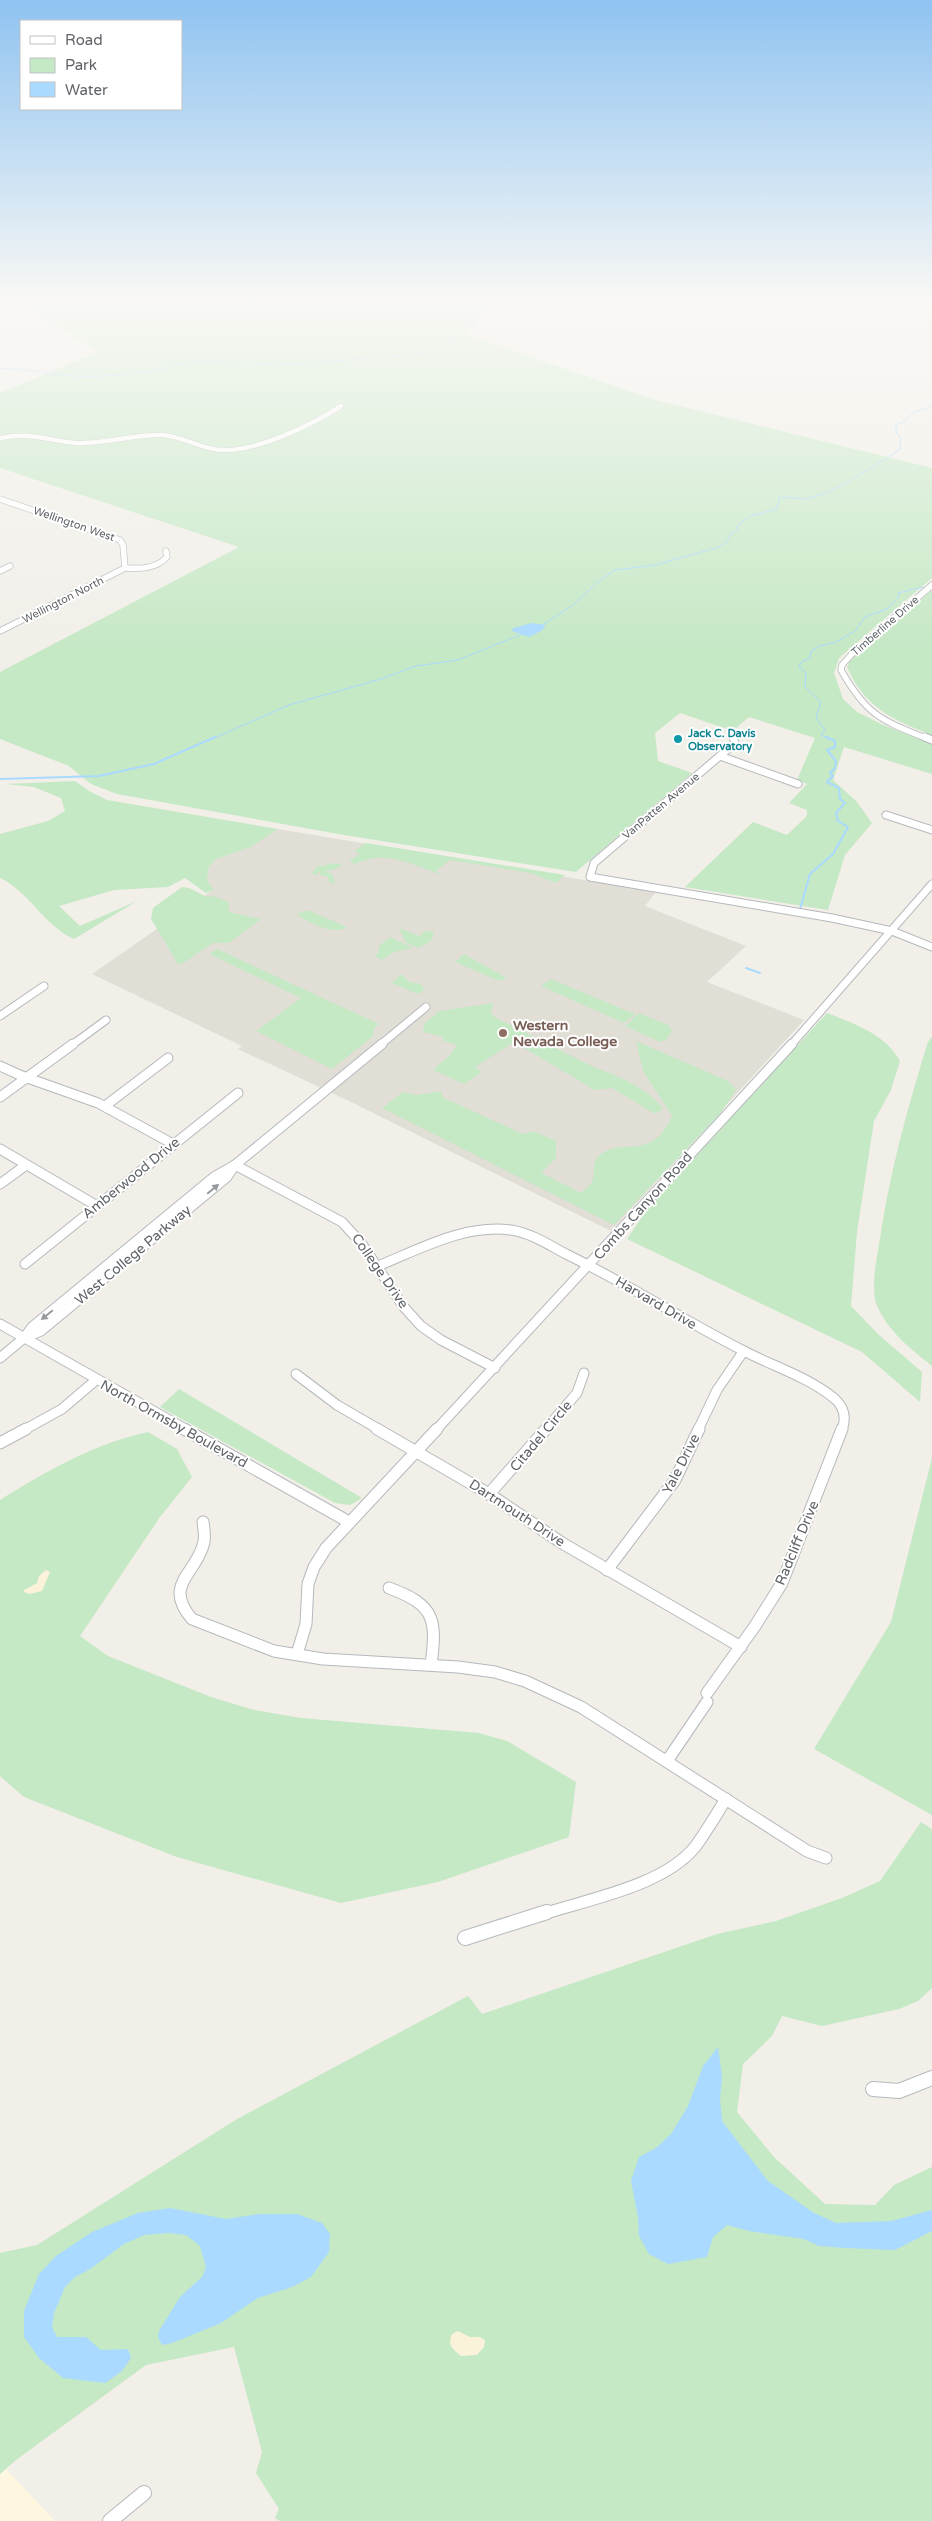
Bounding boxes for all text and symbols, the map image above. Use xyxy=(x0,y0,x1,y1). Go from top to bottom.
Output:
legend xyxy=(20,20,182,110)
text: Road xyxy=(65,31,103,49)
text: Park xyxy=(65,56,97,74)
text: Water xyxy=(65,81,108,99)
street label: Wellington West xyxy=(32,504,116,544)
street label: Wellington North xyxy=(20,574,106,626)
street label: Timberline Drive xyxy=(849,593,921,659)
place label: Jack C. Davis Observatory xyxy=(687,727,756,754)
marker: Jack C. Davis Observatory xyxy=(672,733,684,745)
street label: VanPatten Avenue xyxy=(620,770,702,842)
place label: Western Nevada College xyxy=(513,1017,617,1050)
marker: Western Nevada College xyxy=(497,1027,509,1039)
street label: Amberwood Drive xyxy=(79,1133,183,1222)
street label: Combs Canyon Road xyxy=(590,1149,696,1263)
one-way arrow xyxy=(206,1184,219,1195)
street label: West College Parkway xyxy=(71,1201,195,1309)
street label: College Drive xyxy=(348,1230,412,1312)
street label: Harvard Drive xyxy=(612,1273,700,1333)
one-way arrow xyxy=(40,1309,53,1320)
street label: North Ormsby Boulevard xyxy=(97,1376,251,1472)
street label: Citadel Circle xyxy=(506,1397,576,1475)
street label: Yale Drive xyxy=(659,1431,703,1497)
street label: Dartmouth Drive xyxy=(466,1476,568,1550)
street label: Radcliff Drive xyxy=(772,1498,822,1588)

